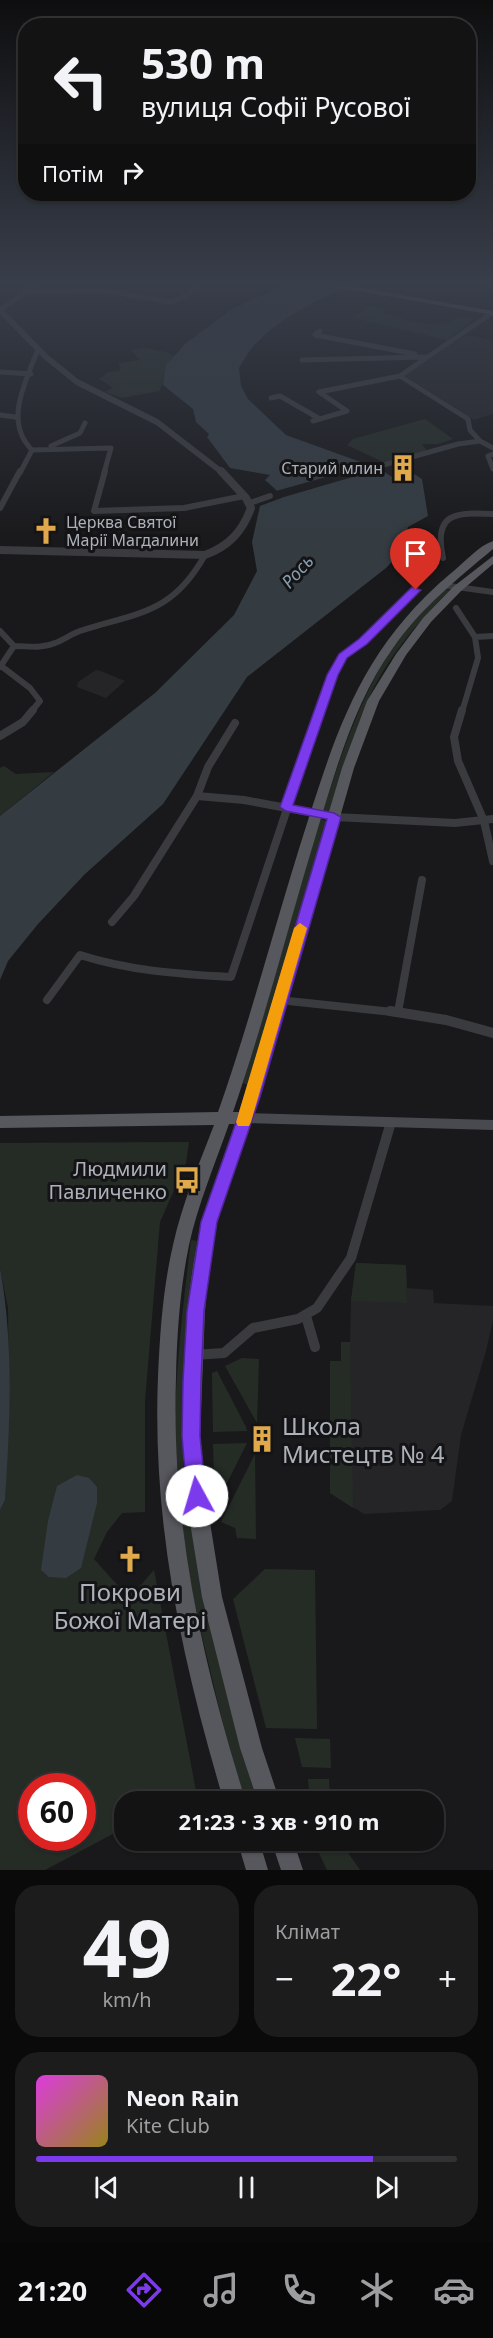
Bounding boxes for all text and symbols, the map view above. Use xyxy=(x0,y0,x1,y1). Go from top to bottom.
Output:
text: 530 m xyxy=(141,34,265,91)
icon: left xyxy=(42,42,120,120)
text: вулиця Софії Русової xyxy=(141,88,411,125)
icon: right xyxy=(116,156,149,189)
text: Потім xyxy=(42,158,104,188)
building icon: Старий млин xyxy=(388,453,418,483)
place label: Старий млин xyxy=(281,457,383,479)
place label: Церква Святої Марії Магдалини xyxy=(66,511,199,551)
church icon: Церква Святої Марії Магдалини xyxy=(31,516,61,546)
pin xyxy=(390,528,441,590)
icon: arrive xyxy=(399,537,432,570)
water label: Рось xyxy=(276,549,318,593)
place label: Людмили Павличенко xyxy=(49,1155,167,1205)
bus stop icon: Людмили Павличенко xyxy=(172,1165,202,1195)
place label: Школа Мистецтв № 4 xyxy=(282,1409,445,1470)
building icon: Школа Мистецтв № 4 xyxy=(247,1424,277,1454)
position arrow xyxy=(165,1464,229,1528)
church icon: Покрови Божої Матері xyxy=(115,1544,145,1574)
place label: Покрови Божої Матері xyxy=(54,1575,206,1636)
speed limit sign: 60 xyxy=(18,1773,96,1851)
text: 21:23 · 3 хв · 910 m xyxy=(179,1806,379,1836)
text: 49 xyxy=(82,1894,172,2000)
text: Клімат xyxy=(275,1918,340,1945)
text: 22° xyxy=(331,1948,401,2009)
text: − xyxy=(275,1956,294,2001)
text: + xyxy=(438,1956,457,2001)
text: km/h xyxy=(102,1986,152,2013)
text: Neon Rain xyxy=(126,2082,239,2112)
text: Kite Club xyxy=(126,2112,210,2139)
icon: previous xyxy=(90,2171,123,2204)
icon: pause xyxy=(230,2171,263,2204)
icon: next xyxy=(370,2171,403,2204)
icon: directions xyxy=(123,2269,165,2311)
icon: music xyxy=(200,2269,242,2311)
icon: phone xyxy=(278,2269,320,2311)
icon: climate xyxy=(356,2269,398,2311)
icon: car xyxy=(433,2269,475,2311)
text: 21:20 xyxy=(18,2272,87,2309)

